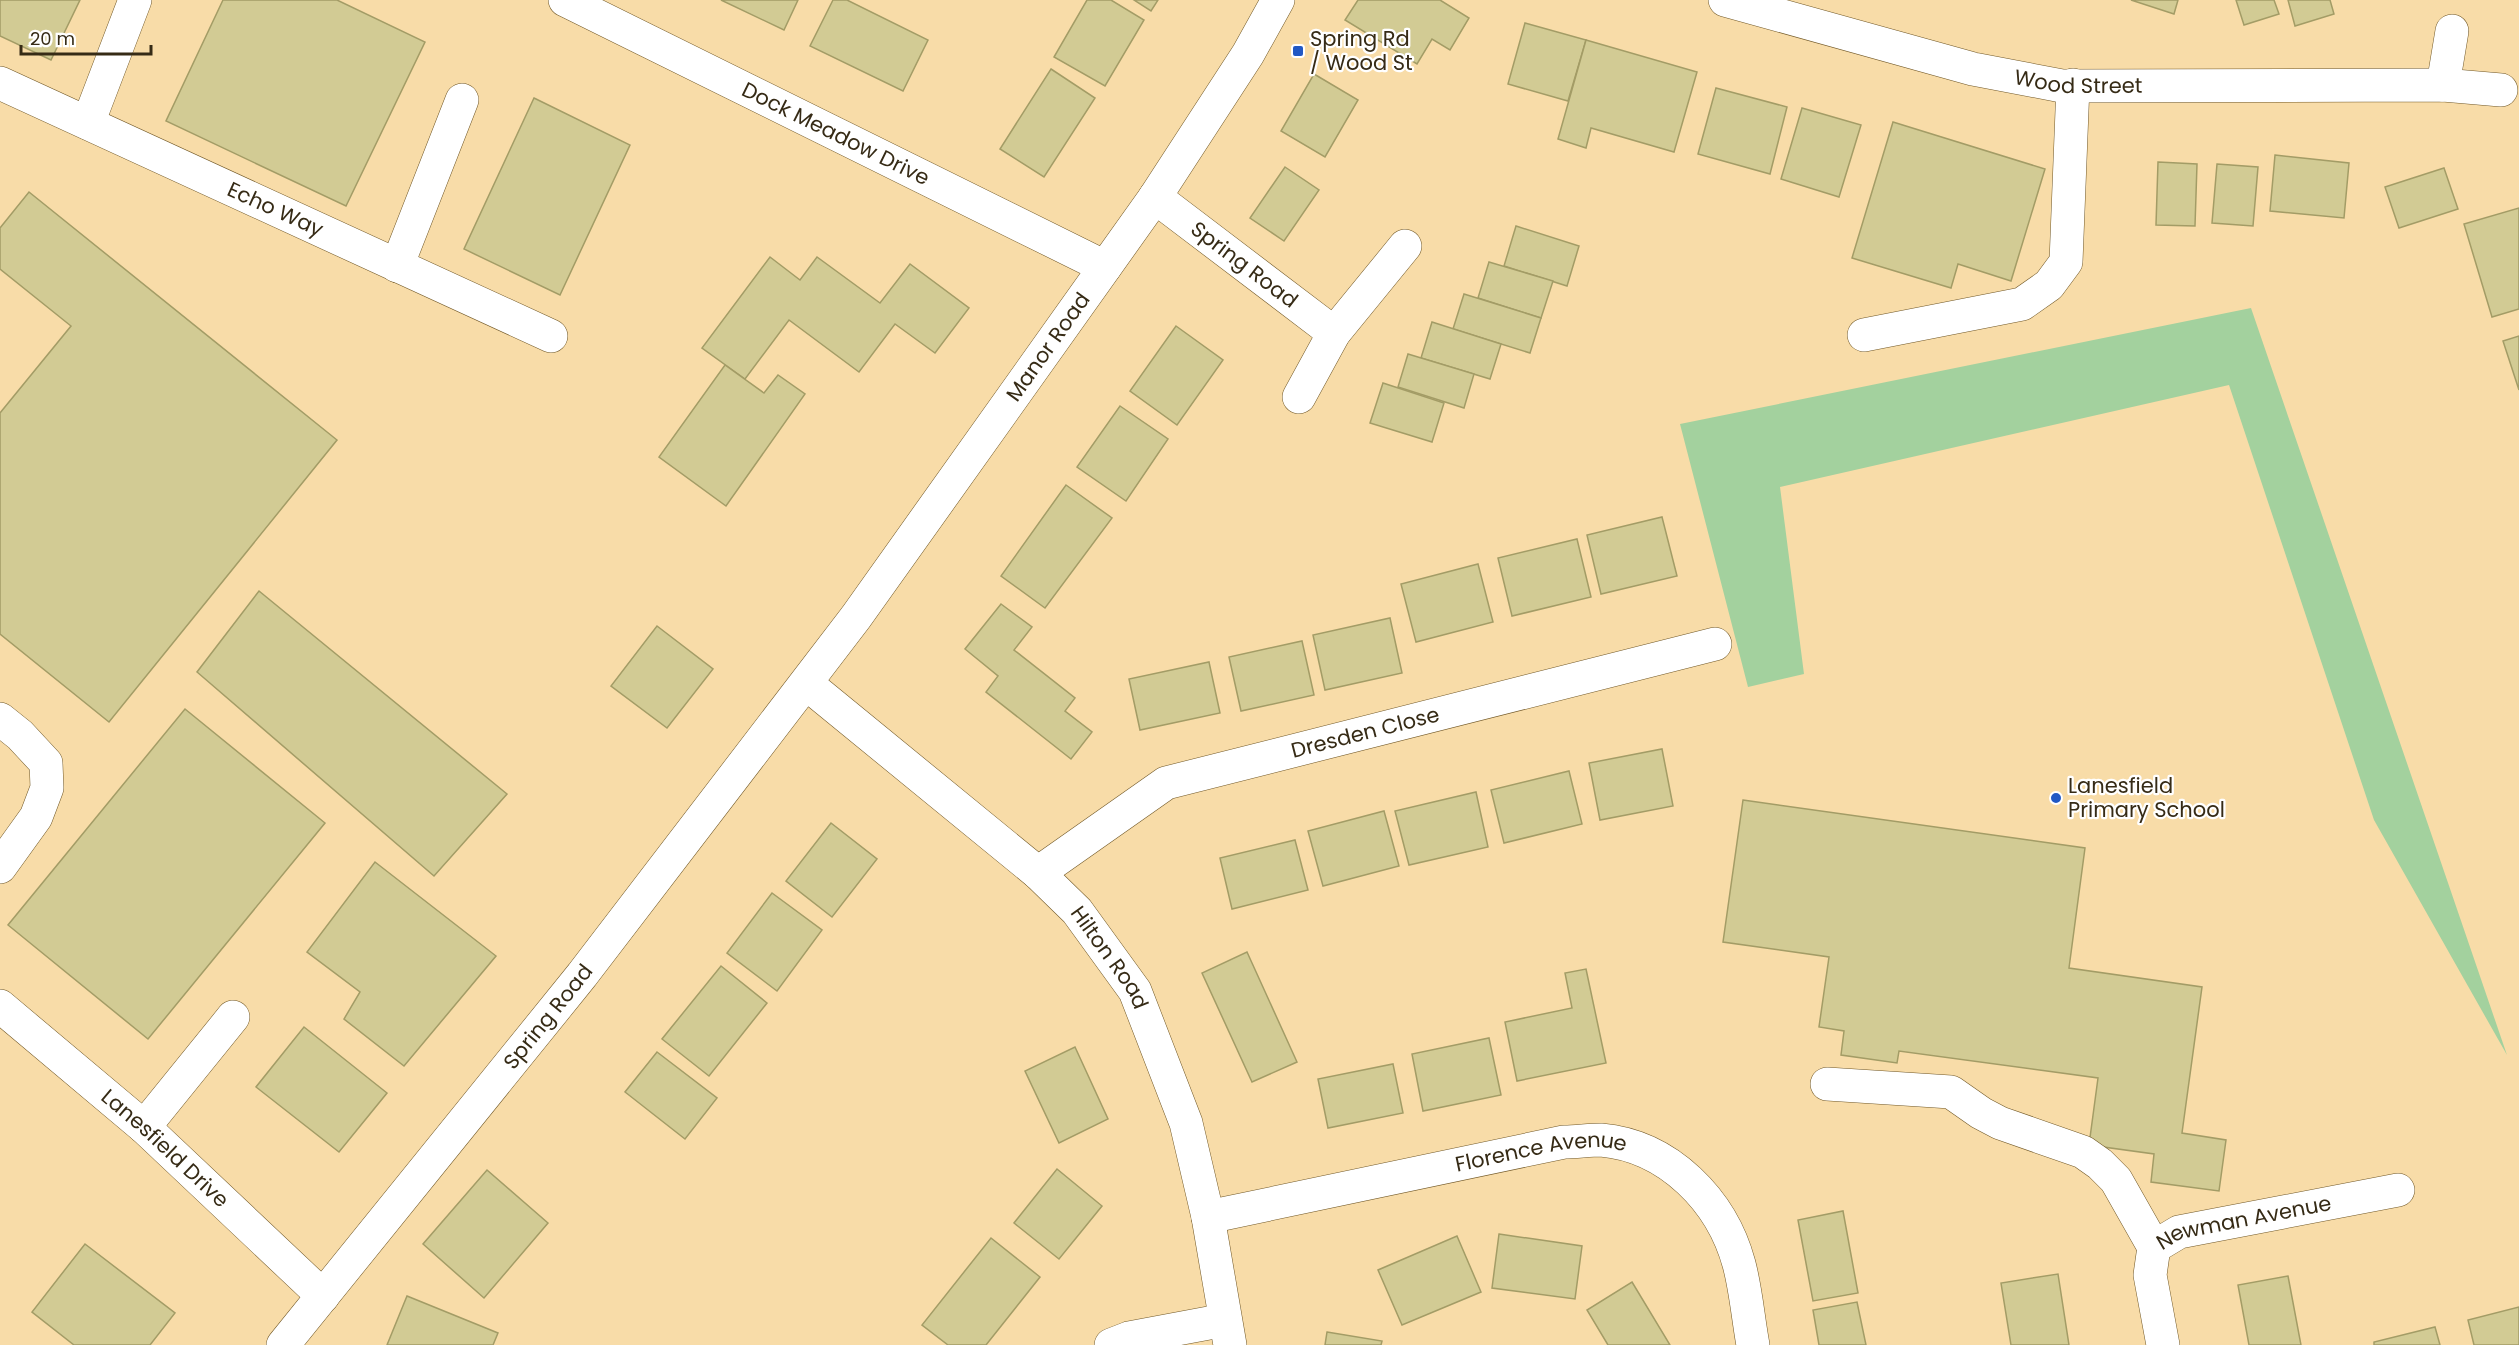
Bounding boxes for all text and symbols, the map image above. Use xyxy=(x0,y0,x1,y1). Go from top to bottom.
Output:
scale bar xyxy=(21,18,152,56)
place label: Spring Rd / Wood St xyxy=(1310,24,1413,77)
text: 20 m xyxy=(30,26,75,51)
marker: Spring Rd / Wood St xyxy=(1291,44,1305,58)
street label: Wood Street xyxy=(2012,62,2142,100)
street label: Dock Meadow Drive xyxy=(737,75,935,192)
street label: Echo Way xyxy=(223,174,328,244)
street label: Spring Road xyxy=(1185,214,1304,314)
street label: Manor Road xyxy=(999,286,1097,407)
street label: Dresden Close xyxy=(1288,699,1442,765)
place label: Lanesfield Primary School xyxy=(2068,771,2225,824)
marker: Lanesfield Primary School xyxy=(2049,791,2063,805)
street label: Hilton Road xyxy=(1064,900,1156,1013)
street label: Spring Road xyxy=(497,958,599,1075)
street label: Lanesfield Drive xyxy=(95,1082,236,1214)
street label: Florence Avenue xyxy=(1453,1125,1630,1179)
street label: Newman Avenue xyxy=(2151,1188,2334,1256)

